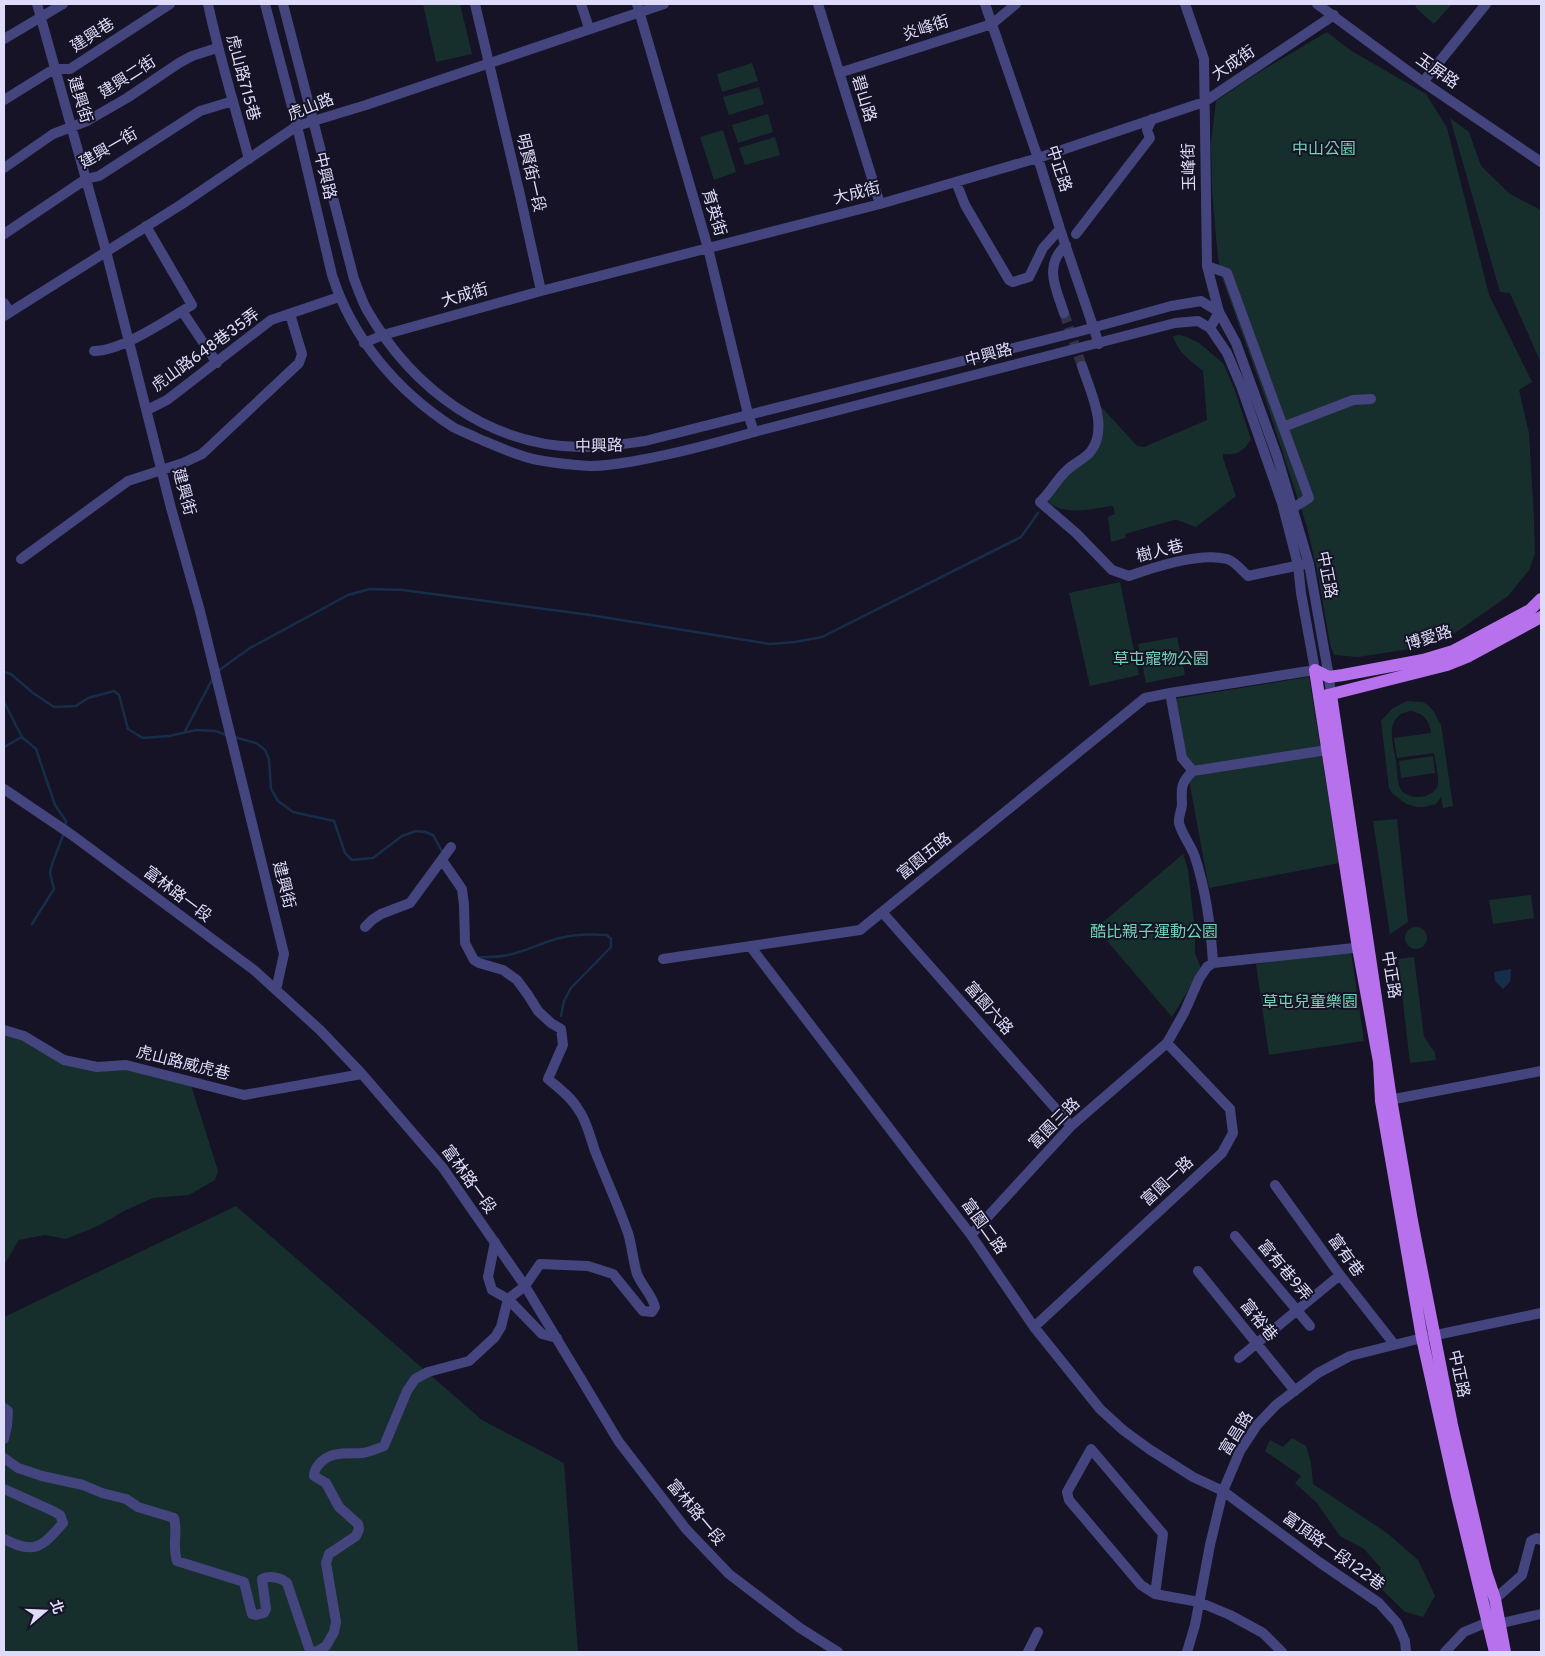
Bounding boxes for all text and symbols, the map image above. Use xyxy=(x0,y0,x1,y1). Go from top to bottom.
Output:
street label: 炎峰街 xyxy=(900,12,952,46)
street label: 建興巷 xyxy=(67,15,119,57)
street label: 虎山路715巷 xyxy=(221,33,263,123)
street label: 大成街 xyxy=(1209,42,1259,86)
street label: 玉屏路 xyxy=(1412,50,1462,94)
street label: 建興二街 xyxy=(96,52,160,104)
street label: 碧山路 xyxy=(846,73,880,125)
street label: 建興街 xyxy=(62,74,96,126)
street label: 虎山路 xyxy=(285,90,337,126)
street label: 建興一街 xyxy=(76,124,142,174)
street label: 明賢街一段 xyxy=(511,132,549,214)
park label: 中山公園 xyxy=(1292,140,1356,160)
street label: 中正路 xyxy=(1041,143,1075,195)
street label: 玉峰街 xyxy=(1180,143,1200,191)
street label: 中興路 xyxy=(309,150,339,202)
street label: 大成街 xyxy=(831,178,883,210)
street label: 育英街 xyxy=(696,187,730,239)
street label: 大成街 xyxy=(439,280,491,312)
street label: 虎山路648巷35弄 xyxy=(148,305,264,397)
street label: 中興路 xyxy=(963,340,1015,372)
street label: 中興路 xyxy=(575,437,623,457)
street label: 建興街 xyxy=(167,466,199,518)
street label: 樹人巷 xyxy=(1134,536,1186,568)
street label: 中正路 xyxy=(1312,550,1340,600)
street label: 博愛路 xyxy=(1403,622,1455,656)
park label: 草屯寵物公園 xyxy=(1113,650,1209,670)
street label: 富園五路 xyxy=(894,829,956,885)
street label: 建興街 xyxy=(267,859,299,911)
street label: 富林路一段 xyxy=(139,863,215,927)
park label: 酷比親子運動公園 xyxy=(1090,923,1218,943)
street label: 中正路 xyxy=(1376,950,1404,1000)
street label: 富園六路 xyxy=(959,978,1017,1040)
park label: 草屯兒童樂園 xyxy=(1262,993,1358,1013)
street label: 虎山路威虎巷 xyxy=(134,1043,232,1085)
street label: 富園三路 xyxy=(1025,1094,1085,1154)
street label: 富林路一段 xyxy=(436,1142,500,1218)
street label: 富園一路 xyxy=(1138,1153,1198,1211)
street label: 富園二路 xyxy=(956,1195,1010,1259)
street label: 富有巷 xyxy=(1323,1231,1367,1281)
street label: 富有巷9弄 xyxy=(1253,1236,1315,1306)
street label: 富裕巷 xyxy=(1235,1296,1281,1346)
street label: 中正路 xyxy=(1443,1348,1473,1400)
street label: 富昌路 xyxy=(1216,1408,1258,1460)
street label: 富林路一段 xyxy=(662,1476,728,1550)
street label: 富頂路一段122巷 xyxy=(1278,1508,1388,1596)
north arrow xyxy=(20,1586,70,1636)
text: 北 xyxy=(46,1598,66,1617)

